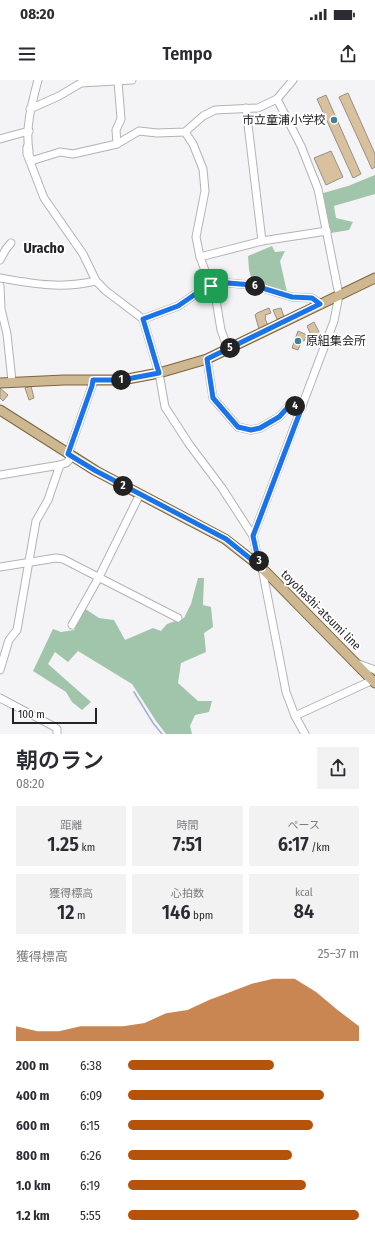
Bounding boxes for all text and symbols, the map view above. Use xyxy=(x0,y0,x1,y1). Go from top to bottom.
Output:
text: 08:20 xyxy=(20,5,55,23)
icon: menu xyxy=(16,43,38,65)
text: Tempo xyxy=(163,43,212,65)
icon: share xyxy=(337,43,359,65)
place label: 市立童浦小学校 xyxy=(242,113,326,127)
marker: 市立童浦小学校 xyxy=(329,115,339,125)
district label: Uracho xyxy=(24,240,65,257)
pin xyxy=(194,269,228,303)
icon: arrive xyxy=(200,275,222,297)
pin: 6 xyxy=(245,276,265,296)
text: 6 xyxy=(252,279,258,292)
place label: 原組集会所 xyxy=(306,334,366,348)
marker: 原組集会所 xyxy=(293,336,303,346)
pin: 5 xyxy=(220,338,240,358)
text: 5 xyxy=(227,341,233,354)
pin: 1 xyxy=(111,370,131,390)
text: 1 xyxy=(119,373,123,386)
pin: 4 xyxy=(285,396,305,416)
text: 4 xyxy=(292,399,298,412)
pin: 2 xyxy=(113,476,133,496)
text: 2 xyxy=(120,479,126,492)
pin: 3 xyxy=(249,551,269,571)
text: 3 xyxy=(256,554,262,567)
street label: toyohashi-atsumi line xyxy=(278,567,364,653)
scale bar xyxy=(12,706,97,725)
text: 100 m xyxy=(18,708,45,721)
text: 朝のラン xyxy=(16,747,104,774)
button: share xyxy=(317,747,359,789)
text: 08:20 xyxy=(16,776,45,791)
text: 距離 xyxy=(60,819,82,832)
text: 時間 xyxy=(176,819,198,832)
text: ペース xyxy=(288,819,320,832)
text: 1.25 xyxy=(47,832,79,856)
text: 7:51 xyxy=(172,832,202,856)
text: 6:17 xyxy=(278,832,309,856)
text: km xyxy=(79,841,95,854)
text: /km xyxy=(309,841,330,854)
text: kcal xyxy=(295,886,313,899)
text: 獲得標高 xyxy=(49,887,93,900)
text: 心拍数 xyxy=(171,887,204,900)
text: 84 xyxy=(294,899,314,923)
text: 12 xyxy=(57,900,74,924)
text: 146 xyxy=(162,900,191,924)
text: m xyxy=(74,909,85,922)
text: bpm xyxy=(191,909,213,922)
text: 25–37 m xyxy=(318,946,359,961)
text: 獲得標高 xyxy=(16,949,68,964)
text: 200 m xyxy=(16,1058,49,1073)
text: 6:38 xyxy=(80,1058,102,1073)
text: 400 m xyxy=(16,1088,50,1103)
text: 6:09 xyxy=(80,1088,102,1103)
text: 600 m xyxy=(16,1118,50,1133)
text: 6:15 xyxy=(80,1118,100,1133)
text: 800 m xyxy=(16,1148,50,1163)
text: 6:26 xyxy=(80,1148,101,1163)
text: 1.0 km xyxy=(16,1178,51,1193)
text: 6:19 xyxy=(80,1178,100,1193)
text: 1.2 km xyxy=(16,1208,50,1223)
text: 5:55 xyxy=(80,1208,101,1223)

